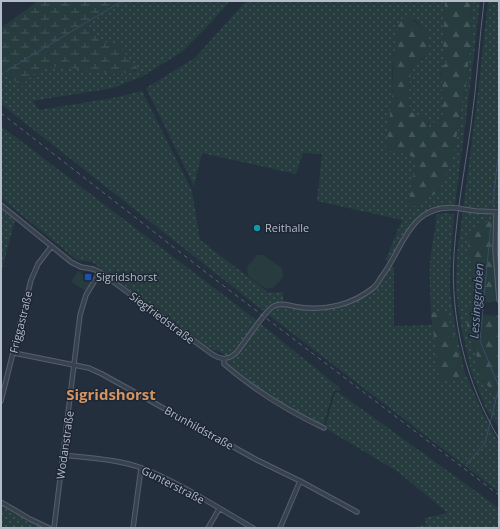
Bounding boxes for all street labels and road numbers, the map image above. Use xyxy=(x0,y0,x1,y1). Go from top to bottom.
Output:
street label: Siegfriedstraße xyxy=(127,288,198,347)
street label: Friggastraße xyxy=(6,289,36,355)
street label: Brunhildstraße xyxy=(162,402,237,453)
street label: Wodanstraße xyxy=(52,410,77,480)
street label: Gunterstraße xyxy=(139,462,207,507)

